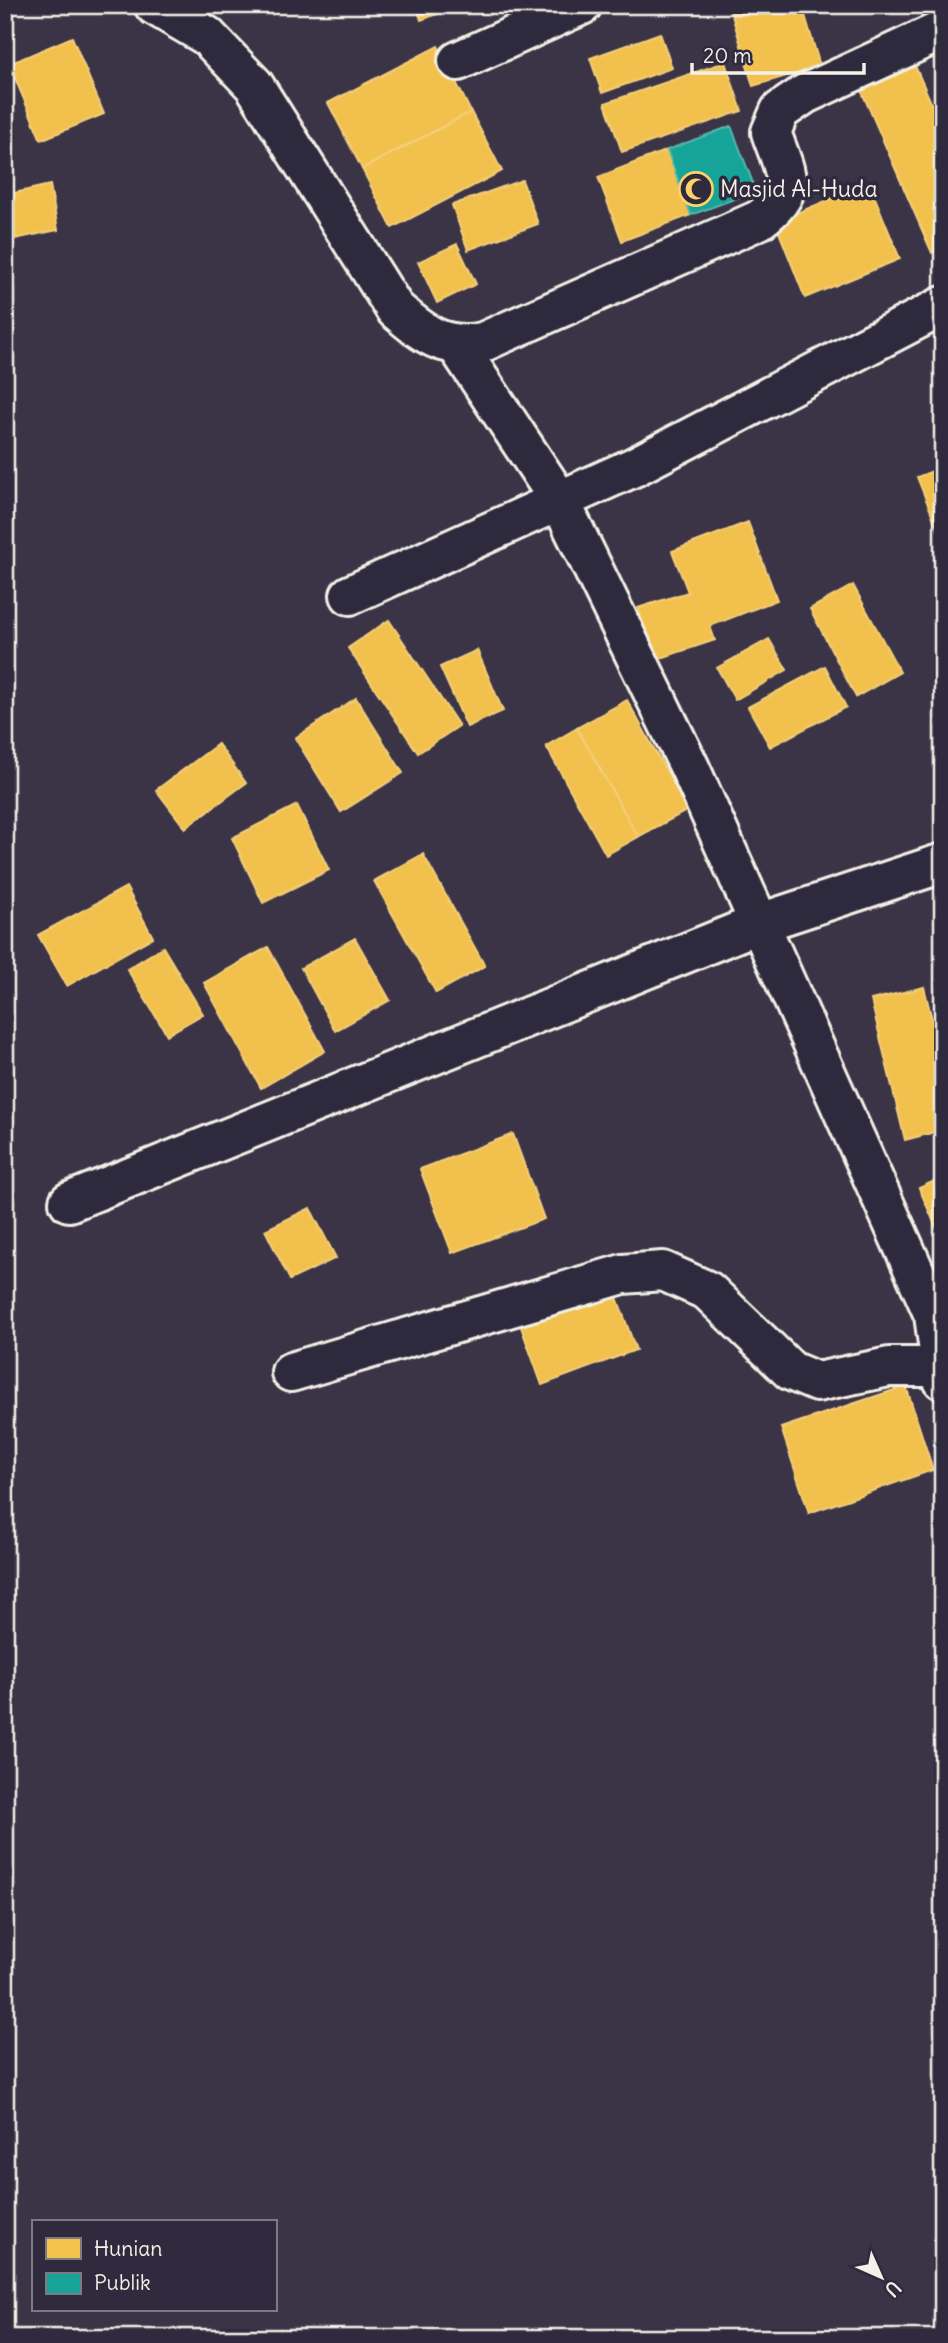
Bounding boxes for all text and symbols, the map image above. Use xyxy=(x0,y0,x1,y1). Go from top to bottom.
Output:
scale bar xyxy=(692,32,864,76)
text: 20 m xyxy=(703,42,752,69)
mosque icon: Masjid Al-Huda xyxy=(677,170,715,208)
place label: Masjid Al-Huda xyxy=(720,174,878,203)
legend xyxy=(32,2220,276,2312)
text: Hunian xyxy=(94,2235,162,2262)
north arrow xyxy=(846,2242,916,2312)
text: Publik xyxy=(94,2269,151,2296)
text: U xyxy=(880,2276,906,2302)

